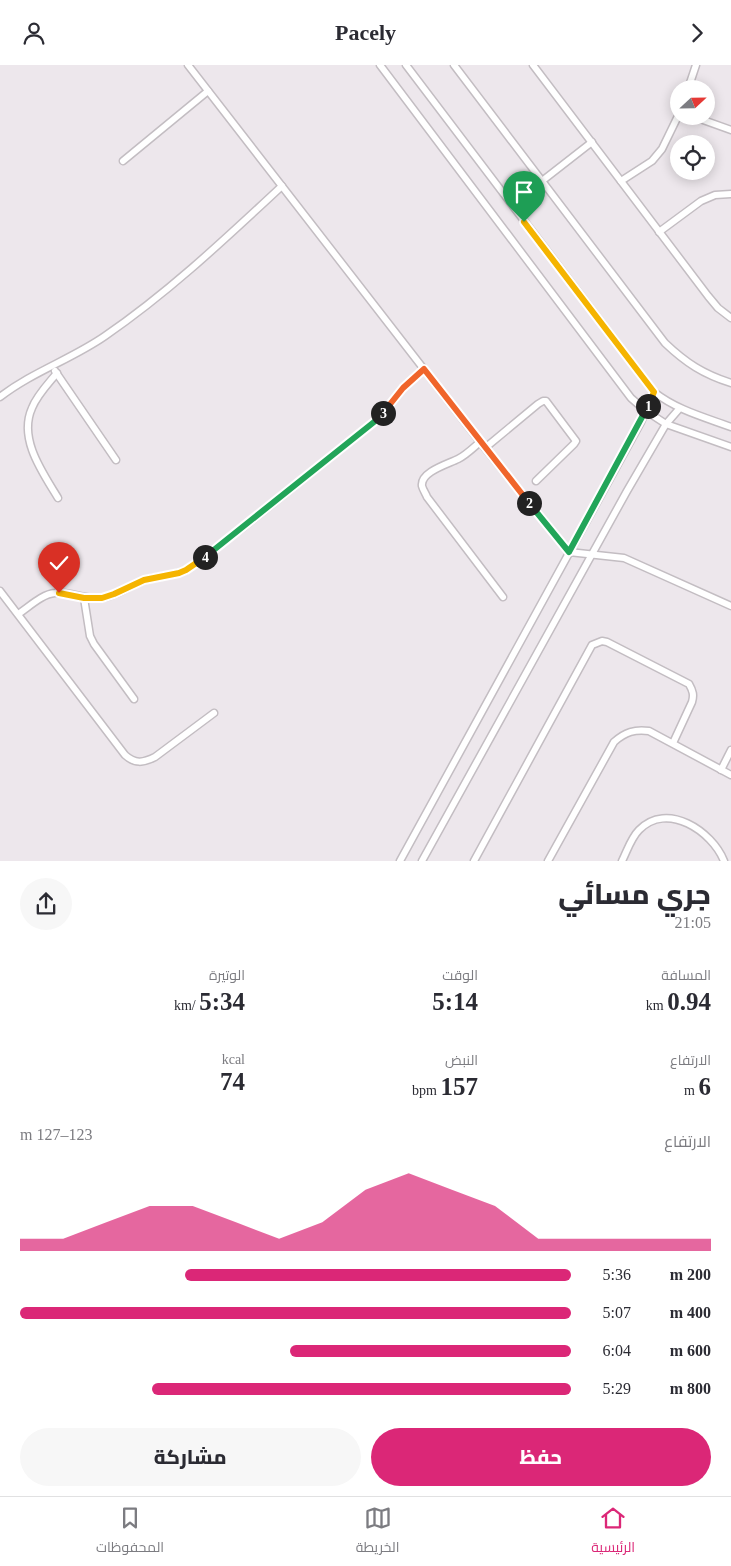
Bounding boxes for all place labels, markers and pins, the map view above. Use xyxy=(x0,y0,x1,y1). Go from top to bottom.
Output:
pin xyxy=(503,171,545,222)
pin: 1 xyxy=(636,393,660,419)
pin: 3 xyxy=(370,401,396,425)
pin: 2 xyxy=(516,491,542,515)
pin xyxy=(38,542,80,593)
pin: 4 xyxy=(192,545,218,569)

